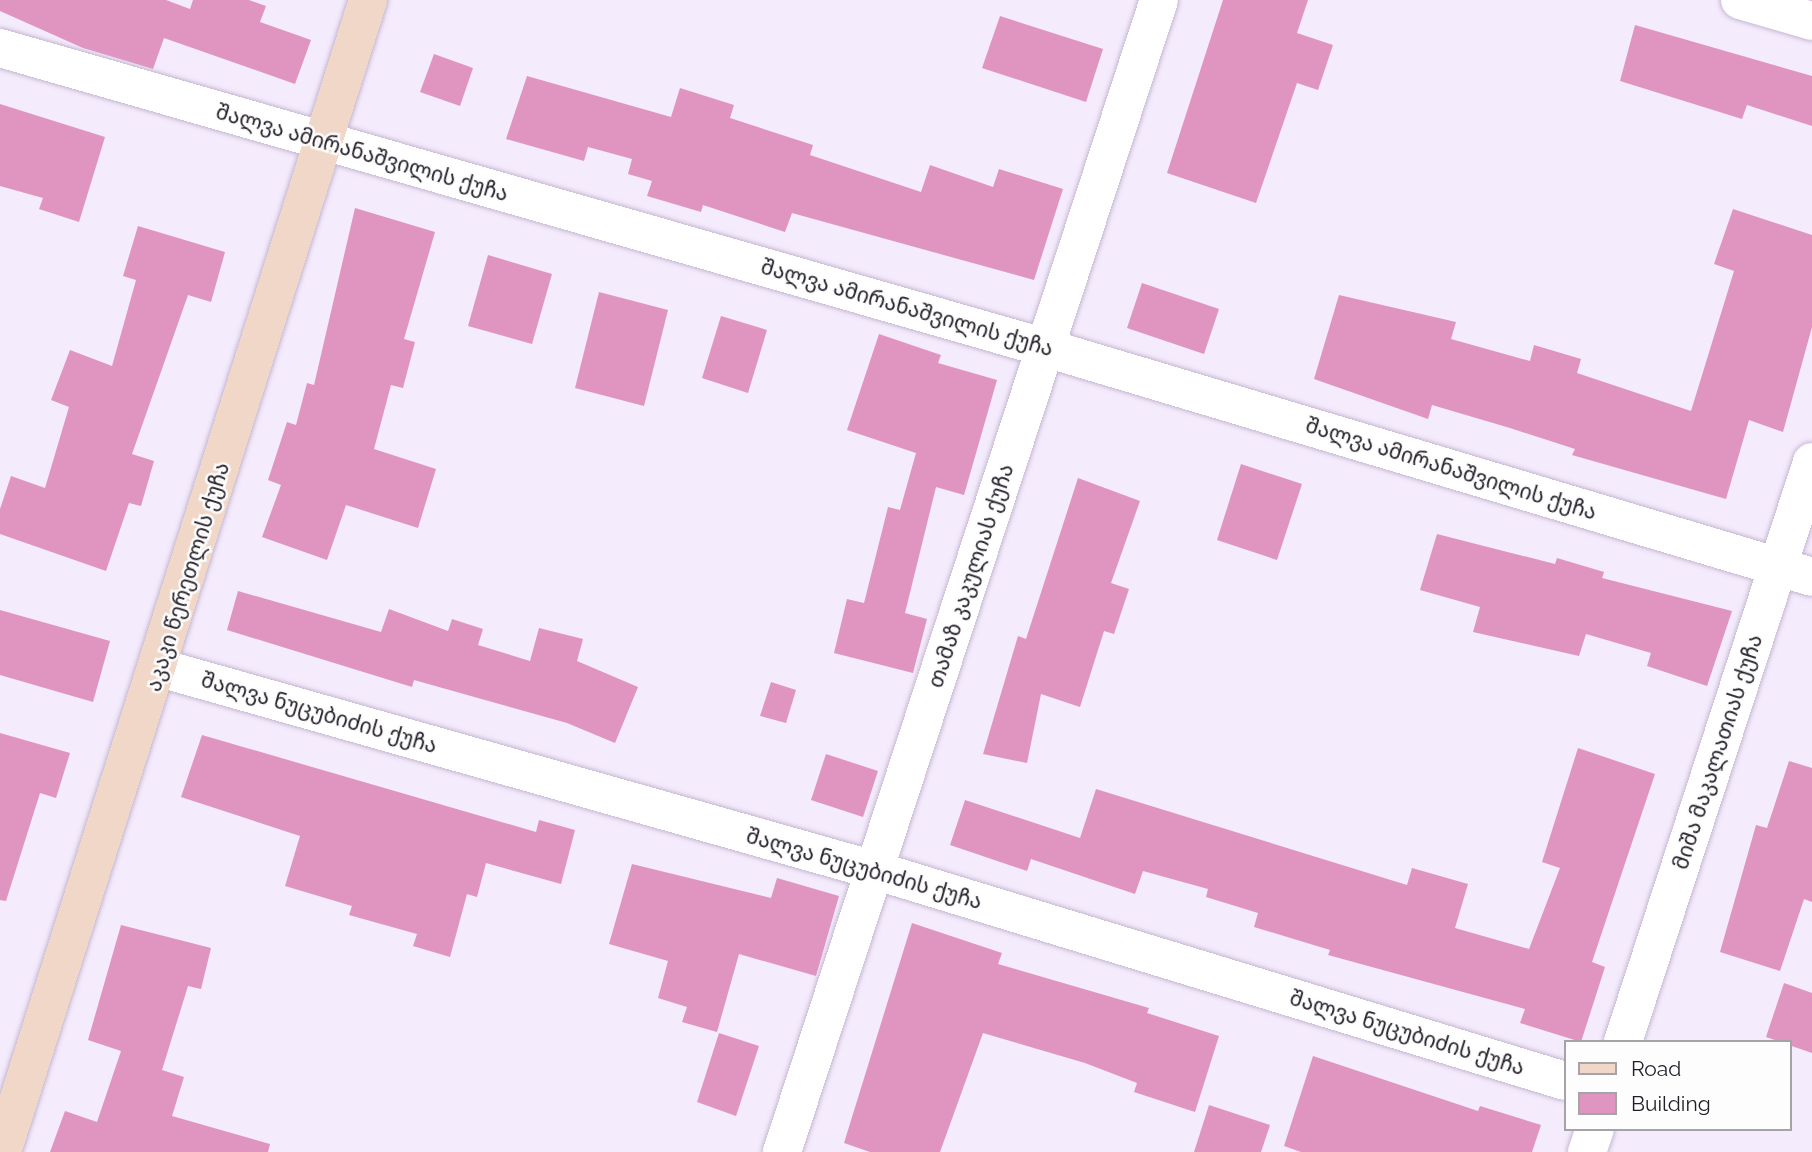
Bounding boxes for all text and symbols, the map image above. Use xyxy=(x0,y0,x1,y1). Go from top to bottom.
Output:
street label: შალვა ამირანაშვილის ქუჩა xyxy=(213,99,511,207)
street label: შალვა ამირანაშვილის ქუჩა xyxy=(758,254,1056,362)
street label: შალვა ამირანაშვილის ქუჩა xyxy=(1303,413,1599,525)
street label: აკაკი წერეთლის ქუჩა xyxy=(141,459,235,695)
street label: თამაზ კაკულიას ქუჩა xyxy=(923,461,1019,691)
street label: მიშა მაკალათიას ქუჩა xyxy=(1668,631,1768,873)
street label: შალვა ნუცუბიძის ქუჩა xyxy=(198,667,440,759)
street label: შალვა ნუცუბიძის ქუჩა xyxy=(743,823,985,915)
street label: შალვა ნუცუბიძის ქუჩა xyxy=(1287,985,1527,1081)
legend xyxy=(1563,1040,1791,1131)
text: Road xyxy=(1631,1056,1681,1081)
text: Building xyxy=(1631,1091,1711,1116)

